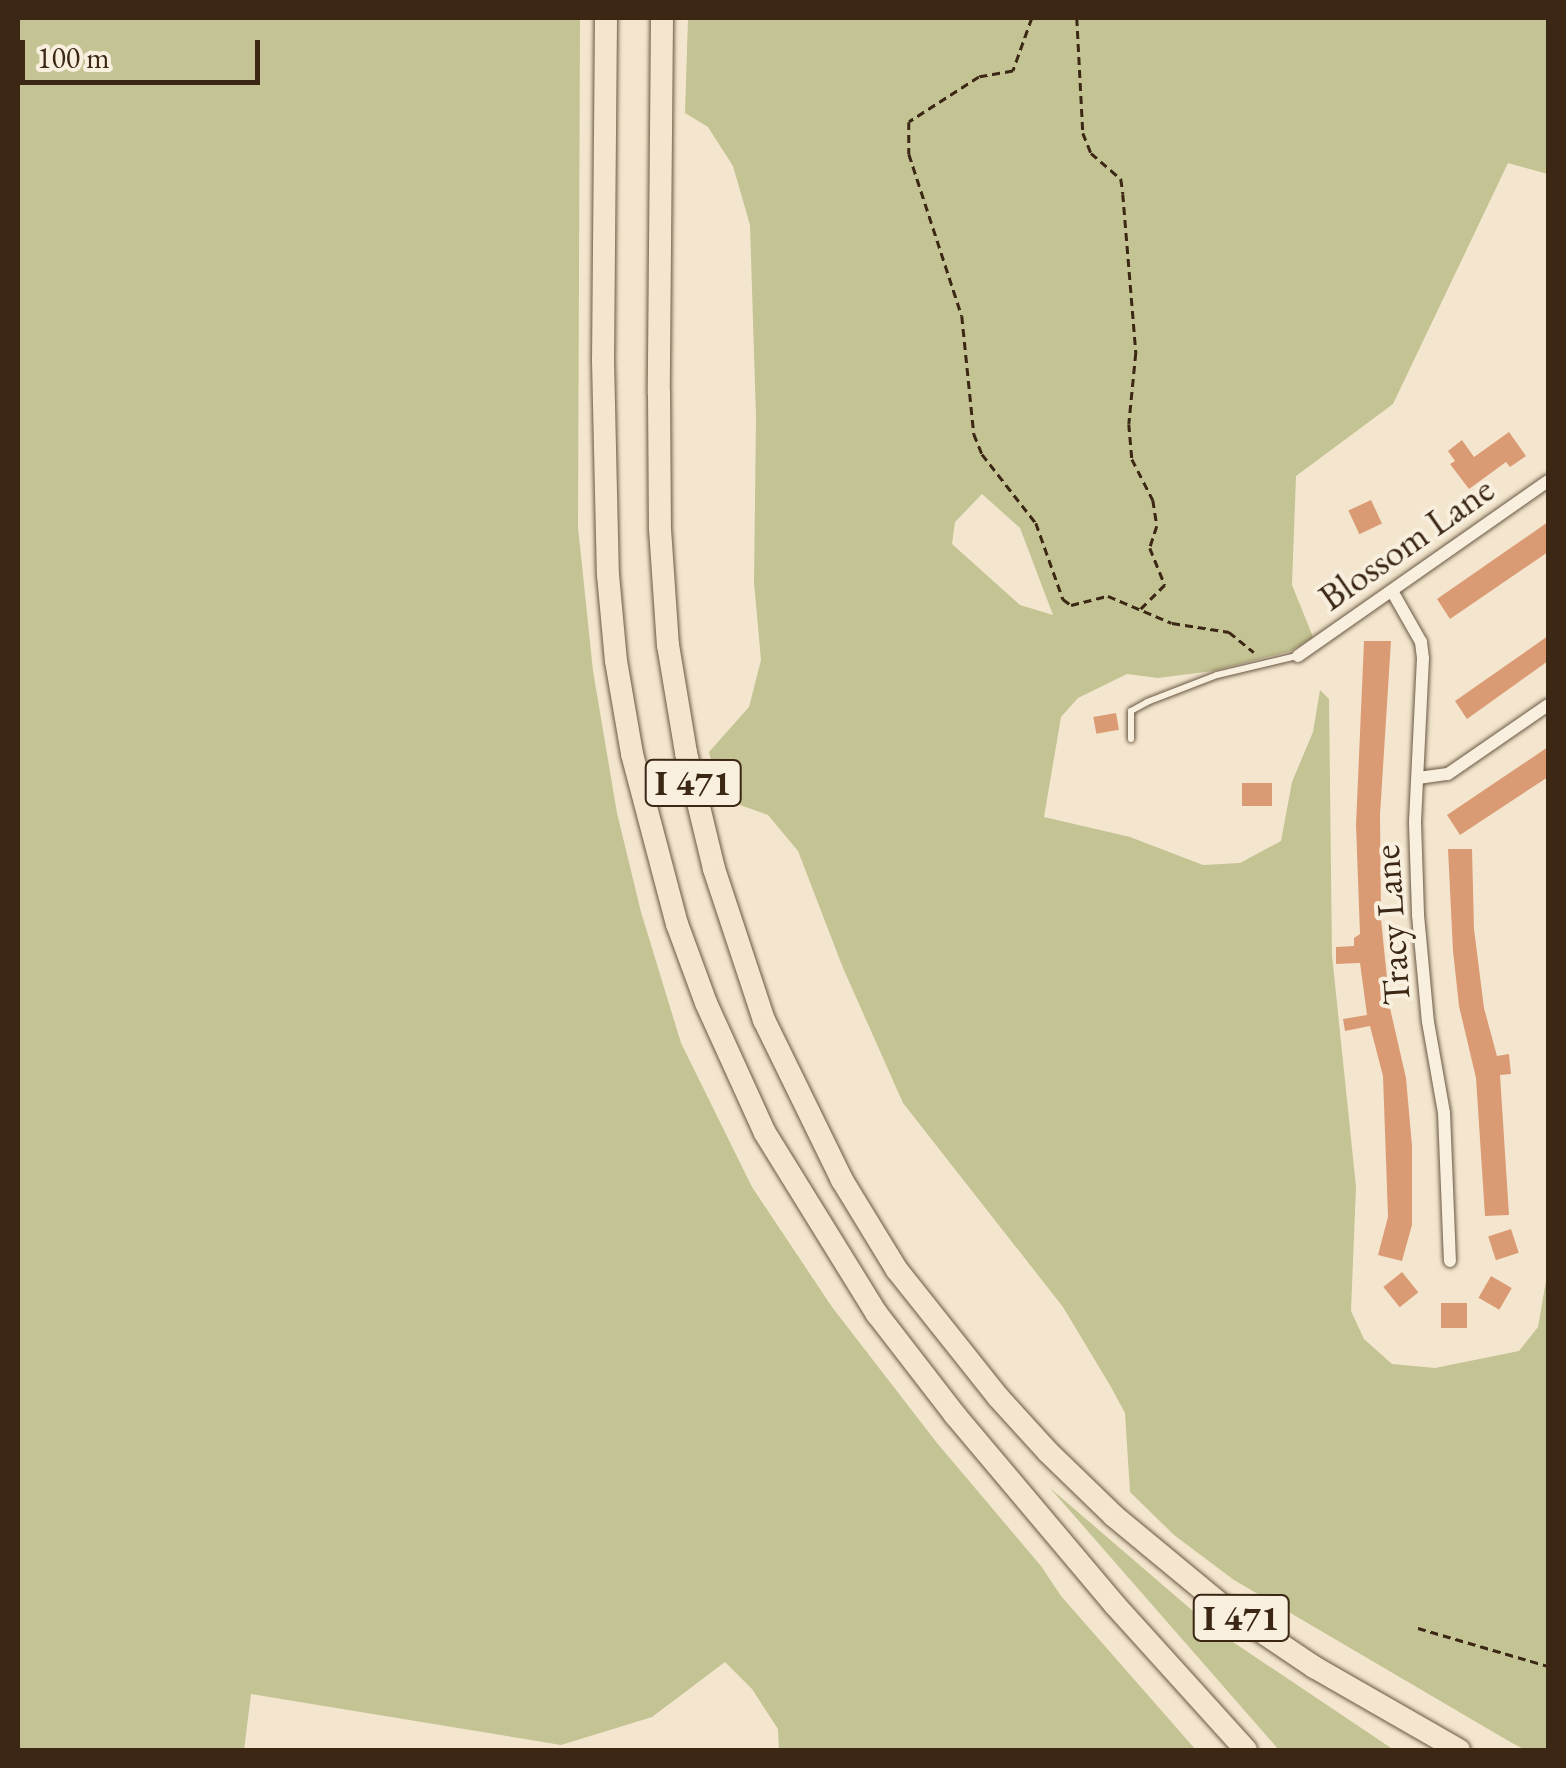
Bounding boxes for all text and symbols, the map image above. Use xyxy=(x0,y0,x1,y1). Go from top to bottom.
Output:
scale bar xyxy=(25,20,265,82)
text: 100 m xyxy=(37,38,110,77)
street label: Blossom Lane xyxy=(1310,466,1502,620)
road number: I 471 xyxy=(643,753,743,813)
street label: Tracy Lane xyxy=(1363,843,1419,1007)
road number: I 471 xyxy=(1191,1588,1291,1648)

